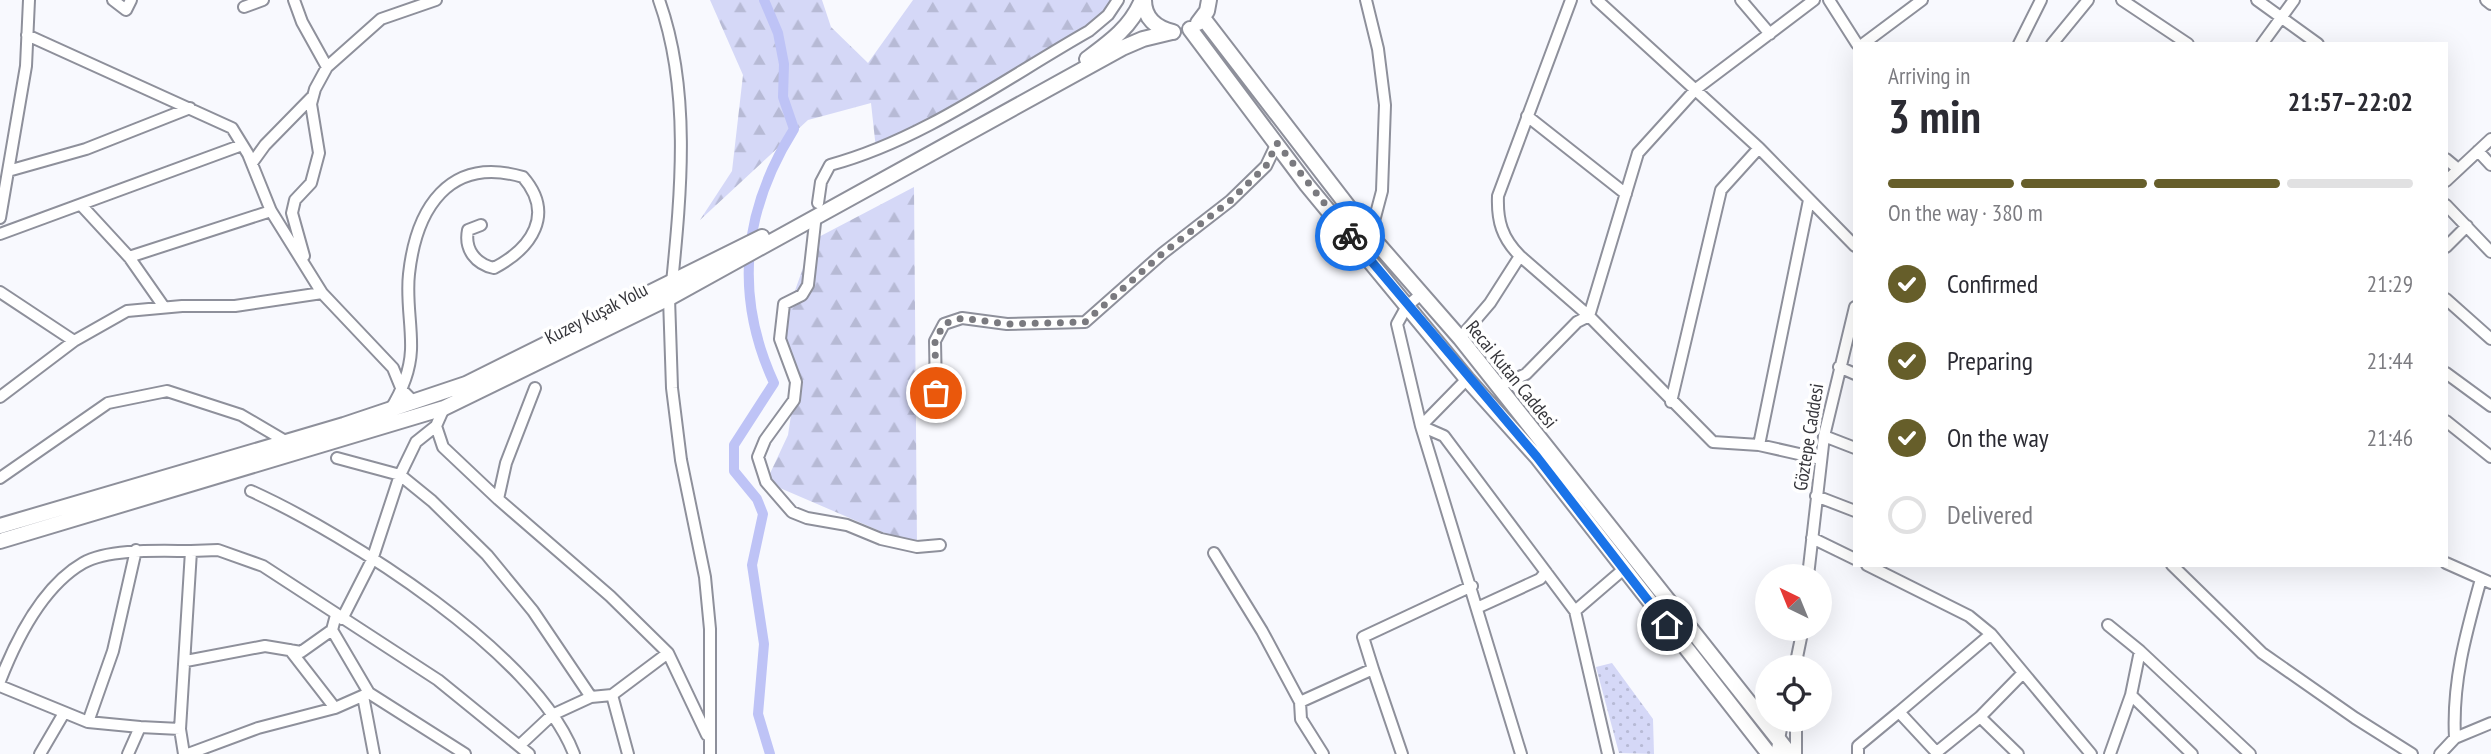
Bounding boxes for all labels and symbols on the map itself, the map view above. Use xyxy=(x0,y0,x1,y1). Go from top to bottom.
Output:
courier xyxy=(1315,201,1385,271)
street label: Kuzey Kuşak Yolu xyxy=(541,277,651,349)
street label: Recai Kutan Caddesi xyxy=(1461,315,1563,433)
pin xyxy=(906,363,966,423)
street label: Göztepe Caddesi xyxy=(1788,382,1828,492)
north arrow xyxy=(1755,564,1832,640)
pin xyxy=(1637,595,1697,655)

